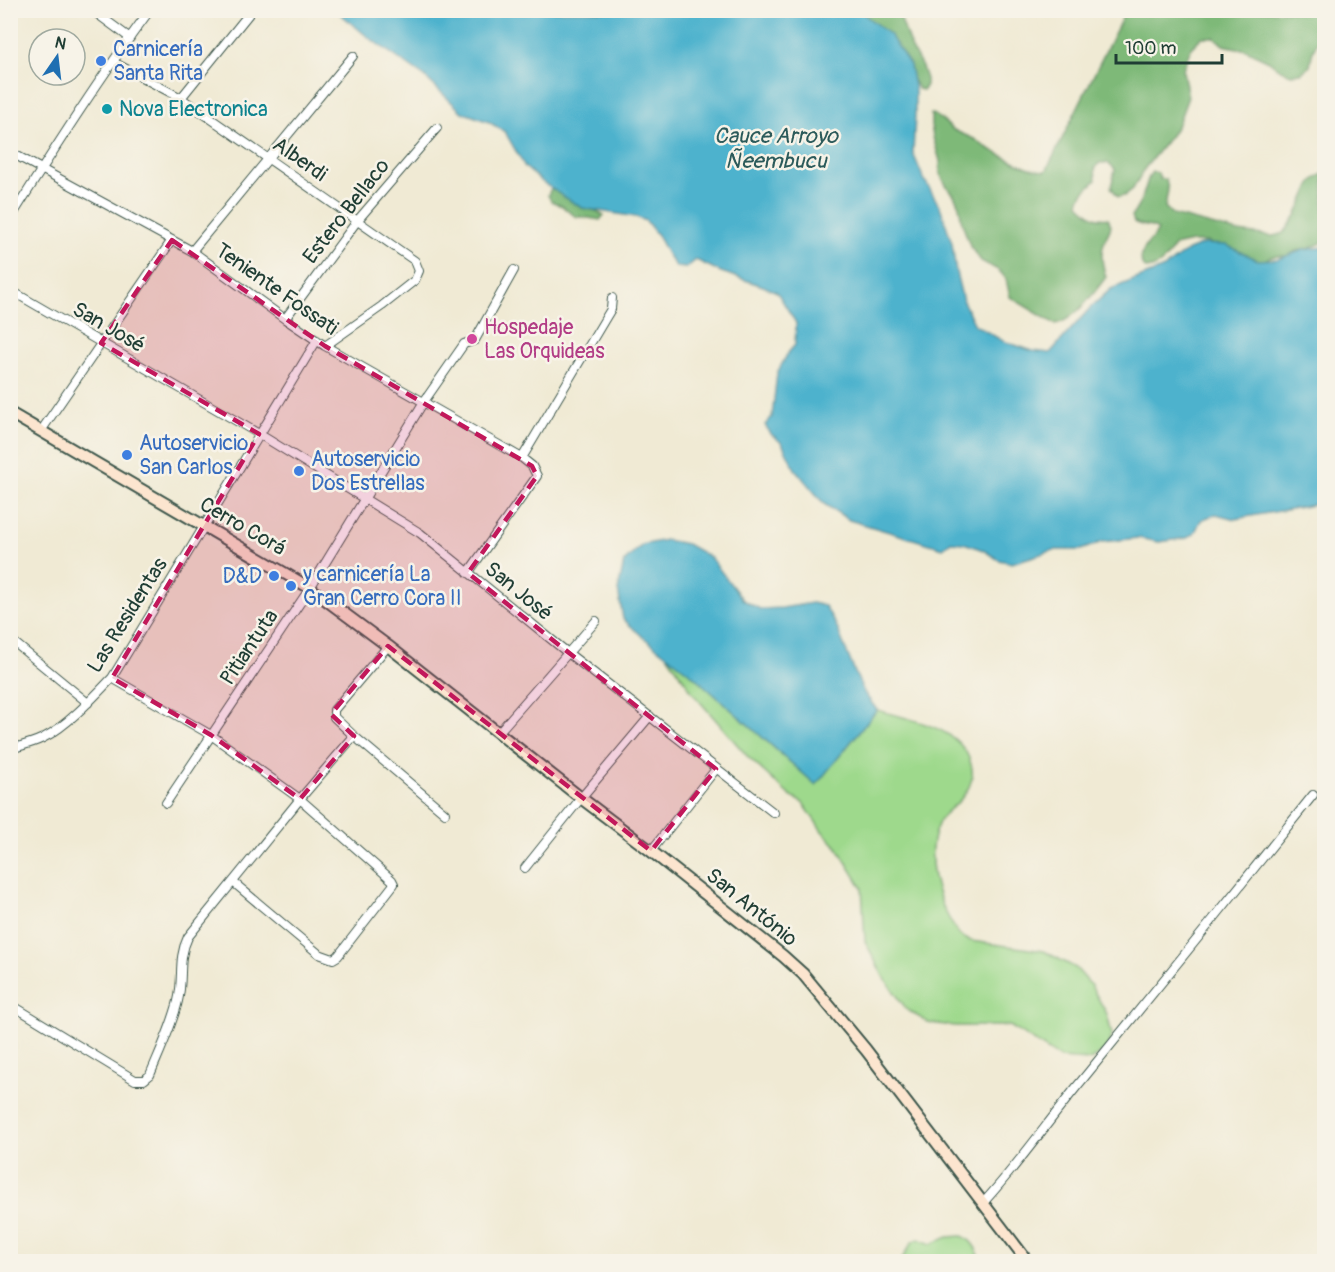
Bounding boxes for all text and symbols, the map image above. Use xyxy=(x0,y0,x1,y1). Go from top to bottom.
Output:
north arrow xyxy=(27,27,87,87)
scale bar xyxy=(1116,27,1222,65)
text: N xyxy=(53,32,68,54)
place label: Carnicería Santa Rita xyxy=(113,36,203,87)
text: 100 m xyxy=(1125,37,1177,60)
marker: Carnicería Santa Rita xyxy=(94,54,108,68)
place label: Nova Electronica xyxy=(119,96,268,123)
marker: Nova Electronica xyxy=(100,102,114,116)
water label: Cauce Arroyo Ñeembucu xyxy=(714,122,840,175)
street label: Alberdi xyxy=(267,131,332,188)
street label: Estero Bellaco xyxy=(297,153,396,269)
street label: Teniente Fossati xyxy=(210,237,344,342)
street label: San José xyxy=(67,296,150,359)
place label: Hospedaje Las Orquideas xyxy=(484,314,605,365)
marker: Hospedaje Las Orquideas xyxy=(465,332,479,346)
place label: Autoservicio San Carlos xyxy=(139,430,248,481)
place label: Autoservicio Dos Estrellas xyxy=(311,446,425,497)
marker: Autoservicio San Carlos xyxy=(120,448,134,462)
marker: Autoservicio Dos Estrellas xyxy=(292,464,306,478)
street label: Cerro Corá xyxy=(195,491,291,562)
street label: Las Residentas xyxy=(81,552,174,678)
street label: San José xyxy=(479,556,558,627)
place label: y carnicería La Gran Cerro Cora II xyxy=(302,561,462,612)
place label: D&D xyxy=(223,563,262,590)
marker: D&D xyxy=(267,569,281,583)
marker: y carnicería La Gran Cerro Cora II xyxy=(284,579,298,593)
street label: Pitiantuta xyxy=(214,604,285,690)
street label: San António xyxy=(700,862,803,952)

